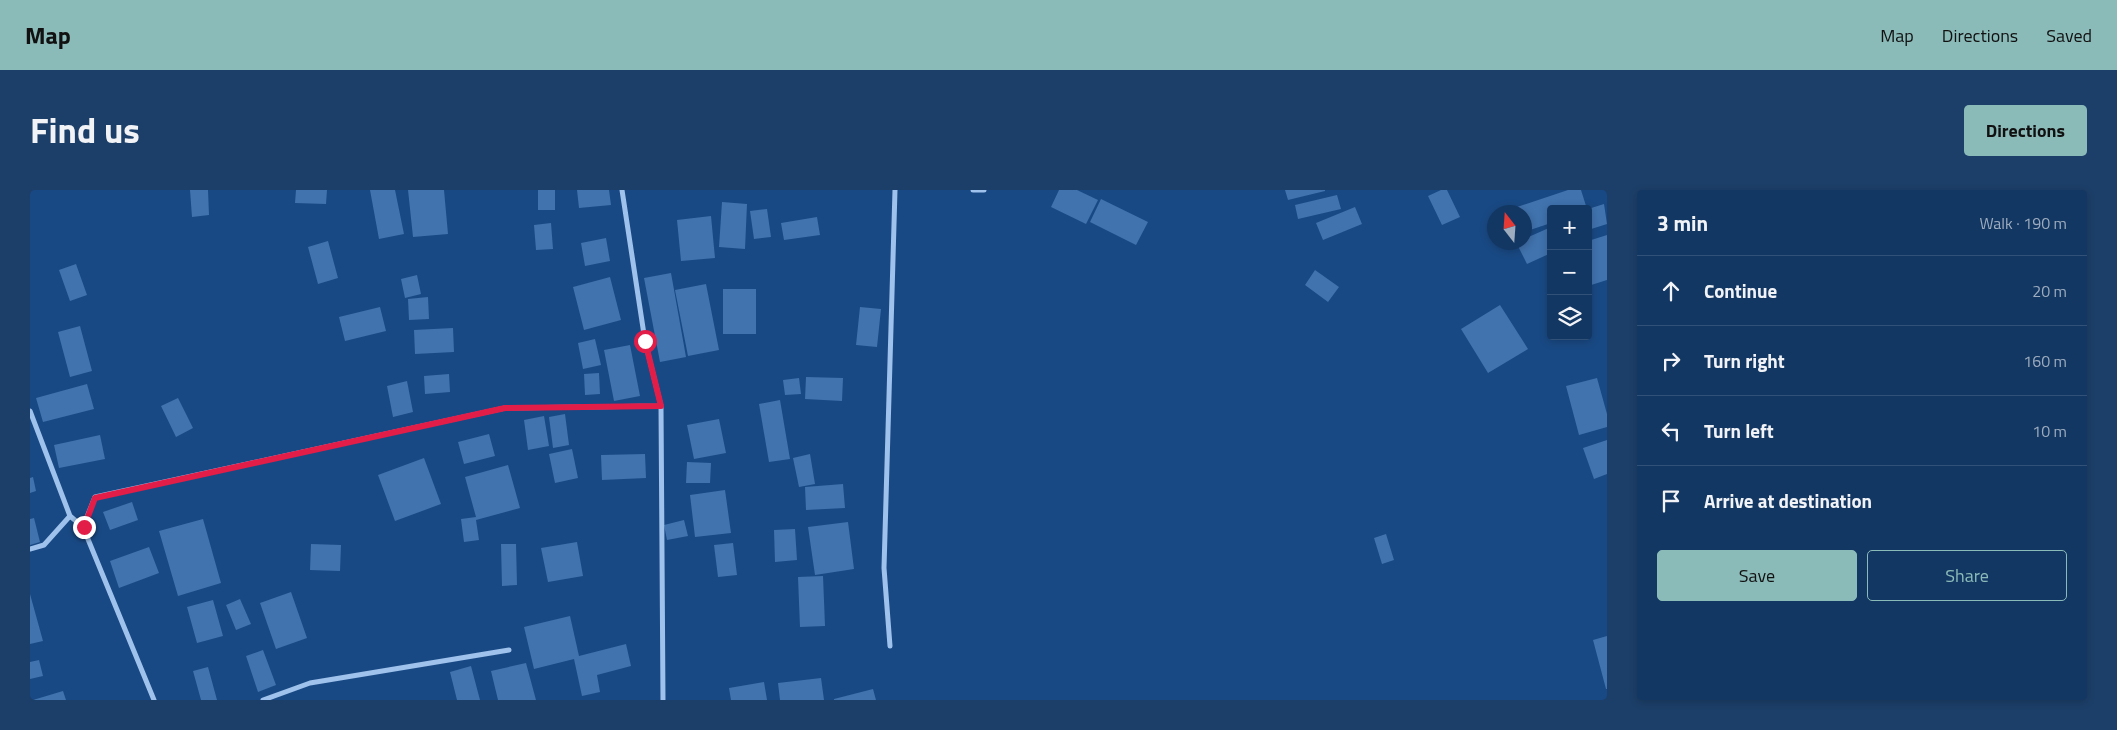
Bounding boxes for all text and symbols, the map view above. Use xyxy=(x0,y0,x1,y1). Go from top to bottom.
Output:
text: Map xyxy=(25,17,71,53)
text: Map xyxy=(1880,22,1914,49)
text: Directions xyxy=(1942,22,2018,49)
text: Saved xyxy=(2046,22,2092,49)
text: Find us xyxy=(30,103,140,157)
button: Directions xyxy=(1964,105,2087,156)
north arrow xyxy=(1487,205,1532,250)
map controls xyxy=(1547,205,1592,340)
button: + xyxy=(1547,205,1592,250)
text: 3 min xyxy=(1657,207,1708,239)
text: Walk · 190 m xyxy=(1979,211,2067,235)
button: − xyxy=(1547,250,1592,295)
text: Continue xyxy=(1704,276,1777,305)
icon: ahead xyxy=(1657,277,1685,305)
text: 20 m xyxy=(2032,279,2067,303)
button: layers xyxy=(1547,295,1592,340)
route start xyxy=(634,330,657,353)
text: Turn right xyxy=(1704,346,1785,375)
icon: right xyxy=(1657,347,1685,375)
text: 160 m xyxy=(2023,349,2067,373)
text: Turn left xyxy=(1704,416,1774,445)
icon: left xyxy=(1657,417,1685,445)
text: 10 m xyxy=(2032,419,2067,443)
text: Arrive at destination xyxy=(1704,486,1872,515)
icon: arrive xyxy=(1657,487,1685,515)
route end xyxy=(73,516,96,539)
button: Save xyxy=(1657,550,1857,601)
button: Share xyxy=(1867,550,2067,601)

